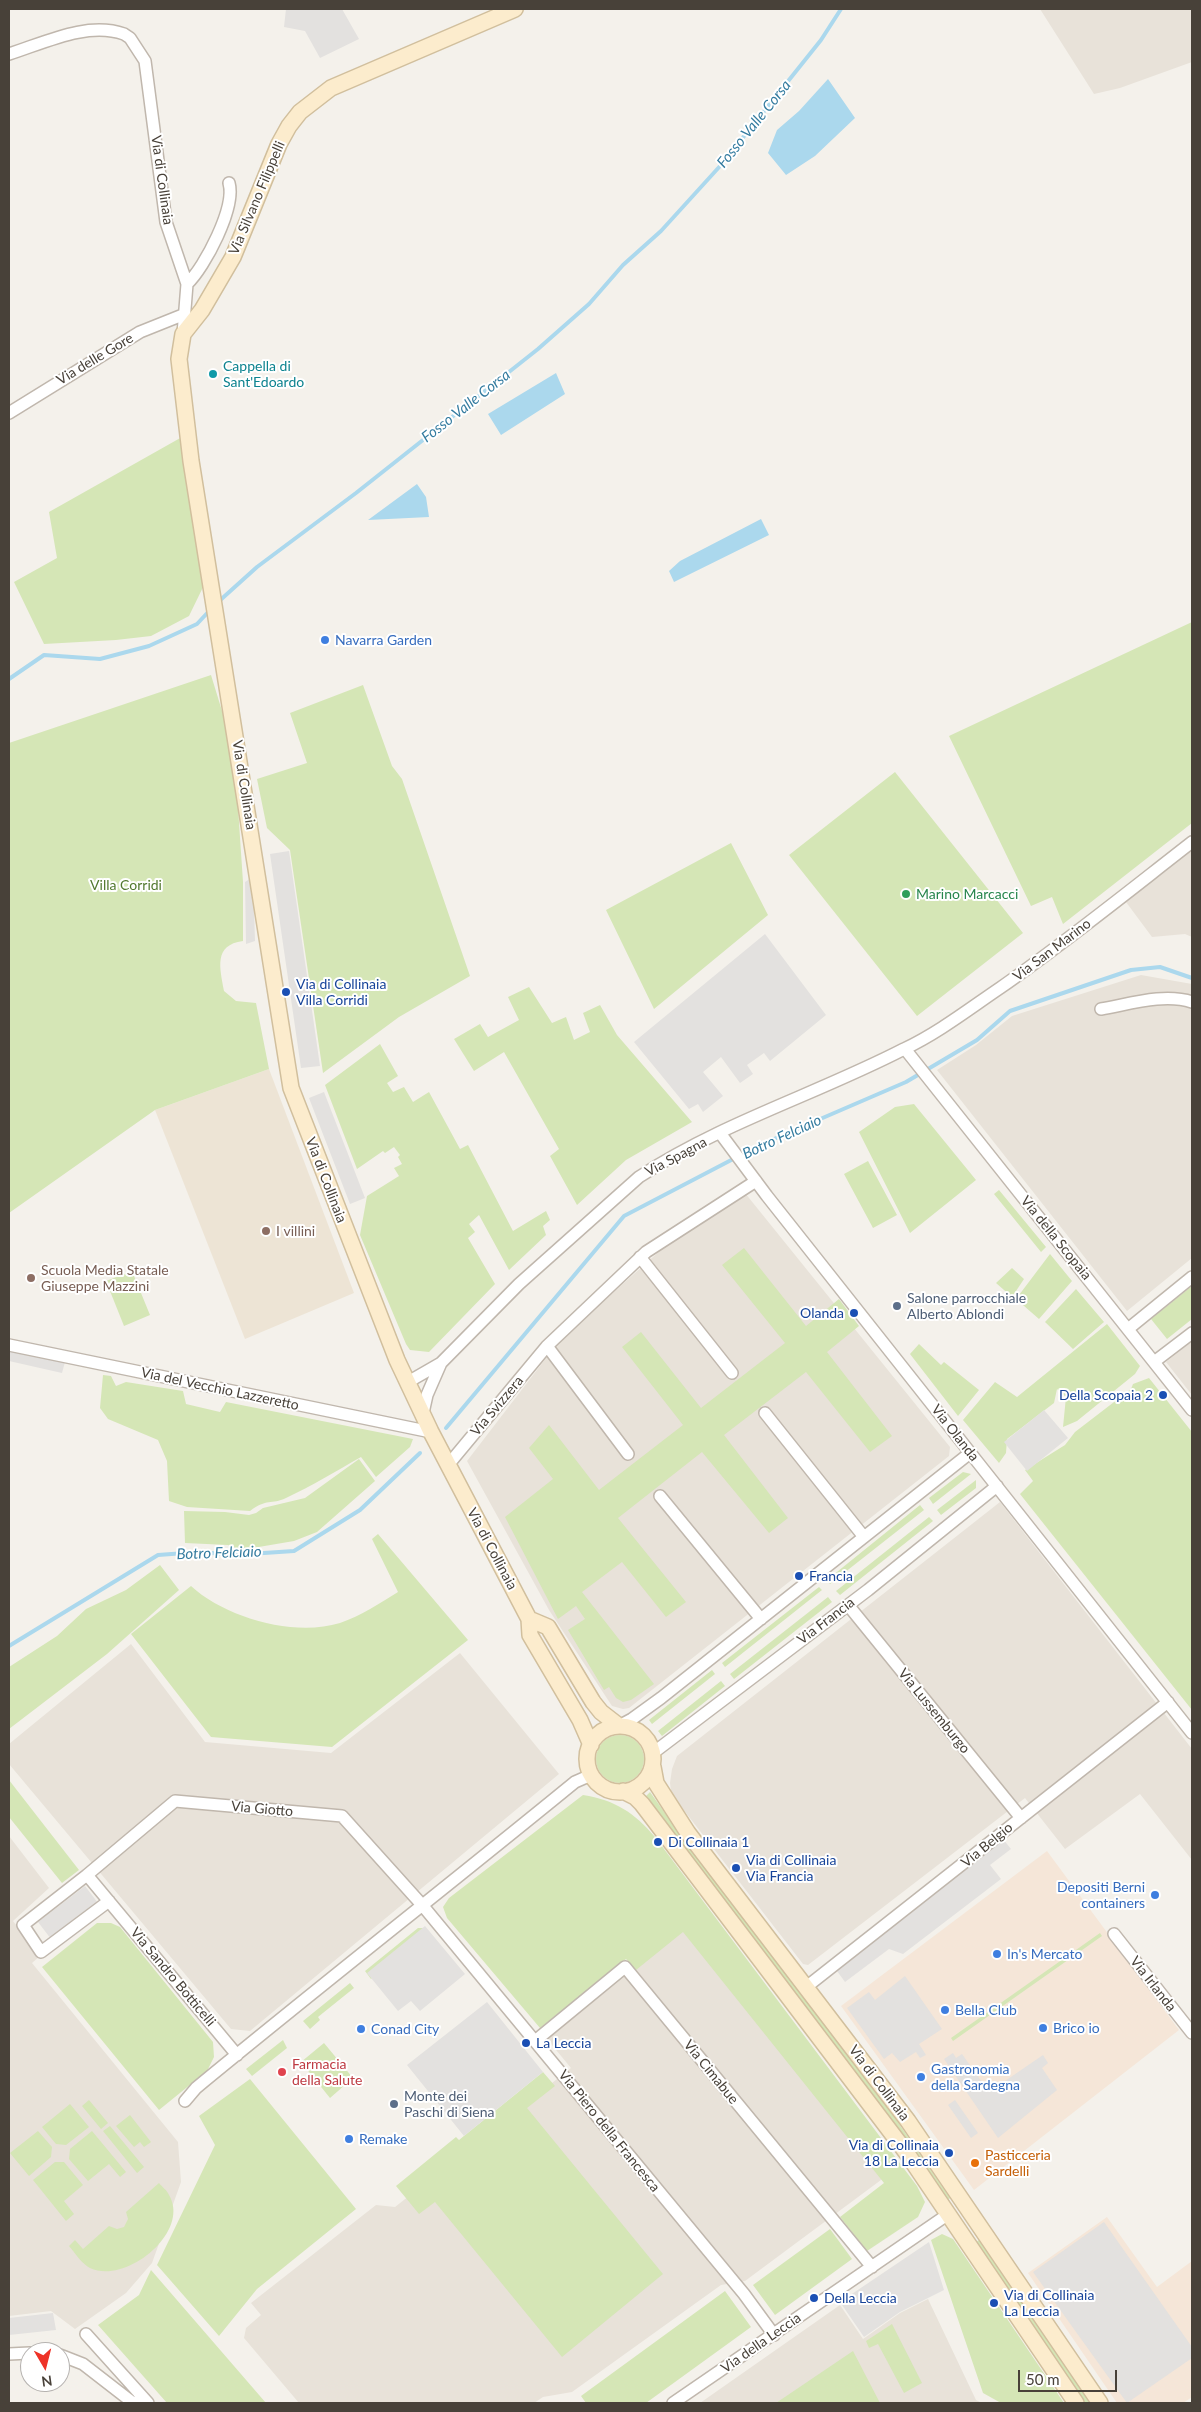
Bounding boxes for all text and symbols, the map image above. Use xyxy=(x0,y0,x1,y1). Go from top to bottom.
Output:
water label: Fosso Valle Corsa xyxy=(713,77,795,171)
street label: Via di Collinaia xyxy=(147,134,177,226)
street label: Via Silvano Filippelli xyxy=(225,139,289,257)
street label: Via delle Gore xyxy=(54,330,136,388)
place label: Cappella di Sant'Edoardo xyxy=(223,358,304,391)
water label: Fosso Valle Corsa xyxy=(418,366,514,446)
marker: Cappella di Sant'Edoardo xyxy=(207,368,219,380)
place label: Navarra Garden xyxy=(335,632,432,648)
marker: Navarra Garden xyxy=(319,634,331,646)
street label: Via di Collinaia xyxy=(229,739,259,831)
park label: Villa Corridi xyxy=(90,877,162,893)
place label: Marino Marcacci xyxy=(916,886,1018,902)
marker: Marino Marcacci xyxy=(900,888,912,900)
street label: Via San Marino xyxy=(1010,915,1094,985)
place label: Via di Collinaia Villa Corridi xyxy=(296,976,386,1009)
marker: Via di Collinaia Villa Corridi xyxy=(280,986,292,998)
water label: Botro Felciaio xyxy=(740,1111,824,1163)
street label: Via Spagna xyxy=(642,1134,710,1180)
street label: Via di Collinaia xyxy=(302,1135,350,1225)
street label: Via della Scopaia xyxy=(1017,1193,1095,1283)
place label: I villini xyxy=(276,1223,315,1239)
marker: I villini xyxy=(260,1225,272,1237)
place label: Scuola Media Statale Giuseppe Mazzini xyxy=(41,1262,169,1294)
marker: Scuola Media Statale Giuseppe Mazzini xyxy=(25,1272,37,1284)
place label: Salone parrocchiale Alberto Ablondi xyxy=(907,1290,1026,1322)
marker: Salone parrocchiale Alberto Ablondi xyxy=(891,1300,903,1312)
place label: Olanda xyxy=(800,1305,844,1321)
marker: Olanda xyxy=(848,1307,860,1319)
street label: Via del Vecchio Lazzeretto xyxy=(140,1364,300,1414)
street label: Via Svizzera xyxy=(467,1373,527,1439)
place label: Della Scopaia 2 xyxy=(1059,1387,1153,1403)
marker: Della Scopaia 2 xyxy=(1157,1389,1169,1401)
street label: Via Olanda xyxy=(928,1401,982,1465)
street label: Via di Collinaia xyxy=(463,1505,521,1593)
water label: Botro Felciaio xyxy=(176,1543,262,1563)
place label: Francia xyxy=(809,1568,853,1584)
marker: Francia xyxy=(793,1570,805,1582)
street label: Via Francia xyxy=(794,1594,858,1648)
street label: Via Lussemburgo xyxy=(895,1665,973,1757)
street label: Via Giotto xyxy=(230,1798,294,1820)
street label: Via Belgio xyxy=(958,1819,1016,1871)
place label: Di Collinaia 1 xyxy=(668,1834,749,1850)
marker: Di Collinaia 1 xyxy=(652,1836,664,1848)
place label: Via di Collinaia Via Francia xyxy=(746,1852,836,1884)
marker: Via di Collinaia Via Francia xyxy=(730,1862,742,1874)
place label: Depositi Berni containers xyxy=(1057,1879,1145,1911)
marker: Depositi Berni containers xyxy=(1149,1889,1161,1901)
street label: Via Sandro Botticelli xyxy=(127,1924,219,2030)
place label: In's Mercato xyxy=(1007,1946,1082,1962)
marker: In's Mercato xyxy=(991,1948,1003,1960)
street label: Via Irlanda xyxy=(1126,1953,1180,2015)
place label: Bella Club xyxy=(955,2002,1017,2018)
marker: Bella Club xyxy=(939,2004,951,2016)
place label: Brico io xyxy=(1053,2020,1100,2036)
place label: Conad City xyxy=(371,2021,439,2037)
marker: Brico io xyxy=(1037,2022,1049,2034)
marker: Conad City xyxy=(355,2023,367,2035)
place label: La Leccia xyxy=(536,2035,591,2051)
marker: La Leccia xyxy=(520,2037,532,2049)
street label: Via Cimabue xyxy=(680,2037,742,2107)
street label: Via di Collinaia xyxy=(845,2042,913,2124)
place label: Farmacia della Salute xyxy=(292,2056,362,2088)
place label: Gastronomia della Sardegna xyxy=(931,2061,1020,2094)
marker: Farmacia della Salute xyxy=(276,2066,288,2078)
street label: Via Piero della Francesca xyxy=(555,2067,663,2195)
marker: Gastronomia della Sardegna xyxy=(915,2071,927,2083)
place label: Monte dei Paschi di Siena xyxy=(404,2088,494,2120)
marker: Monte dei Paschi di Siena xyxy=(388,2098,400,2110)
place label: Remake xyxy=(359,2131,407,2147)
marker: Remake xyxy=(343,2133,355,2145)
place label: Via di Collinaia 18 La Leccia xyxy=(849,2137,939,2170)
marker: Via di Collinaia 18 La Leccia xyxy=(943,2147,955,2159)
place label: Pasticceria Sardelli xyxy=(985,2147,1051,2180)
marker: Pasticceria Sardelli xyxy=(969,2157,981,2169)
place label: Via di Collinaia La Leccia xyxy=(1004,2287,1094,2320)
place label: Della Leccia xyxy=(824,2290,897,2306)
marker: Della Leccia xyxy=(808,2292,820,2304)
marker: Via di Collinaia La Leccia xyxy=(988,2297,1000,2309)
street label: Via della Leccia xyxy=(718,2309,804,2377)
north arrow xyxy=(20,2342,70,2392)
scale bar xyxy=(1021,2360,1120,2392)
text: 50 m xyxy=(1026,2370,1060,2388)
text: N xyxy=(40,2372,54,2391)

